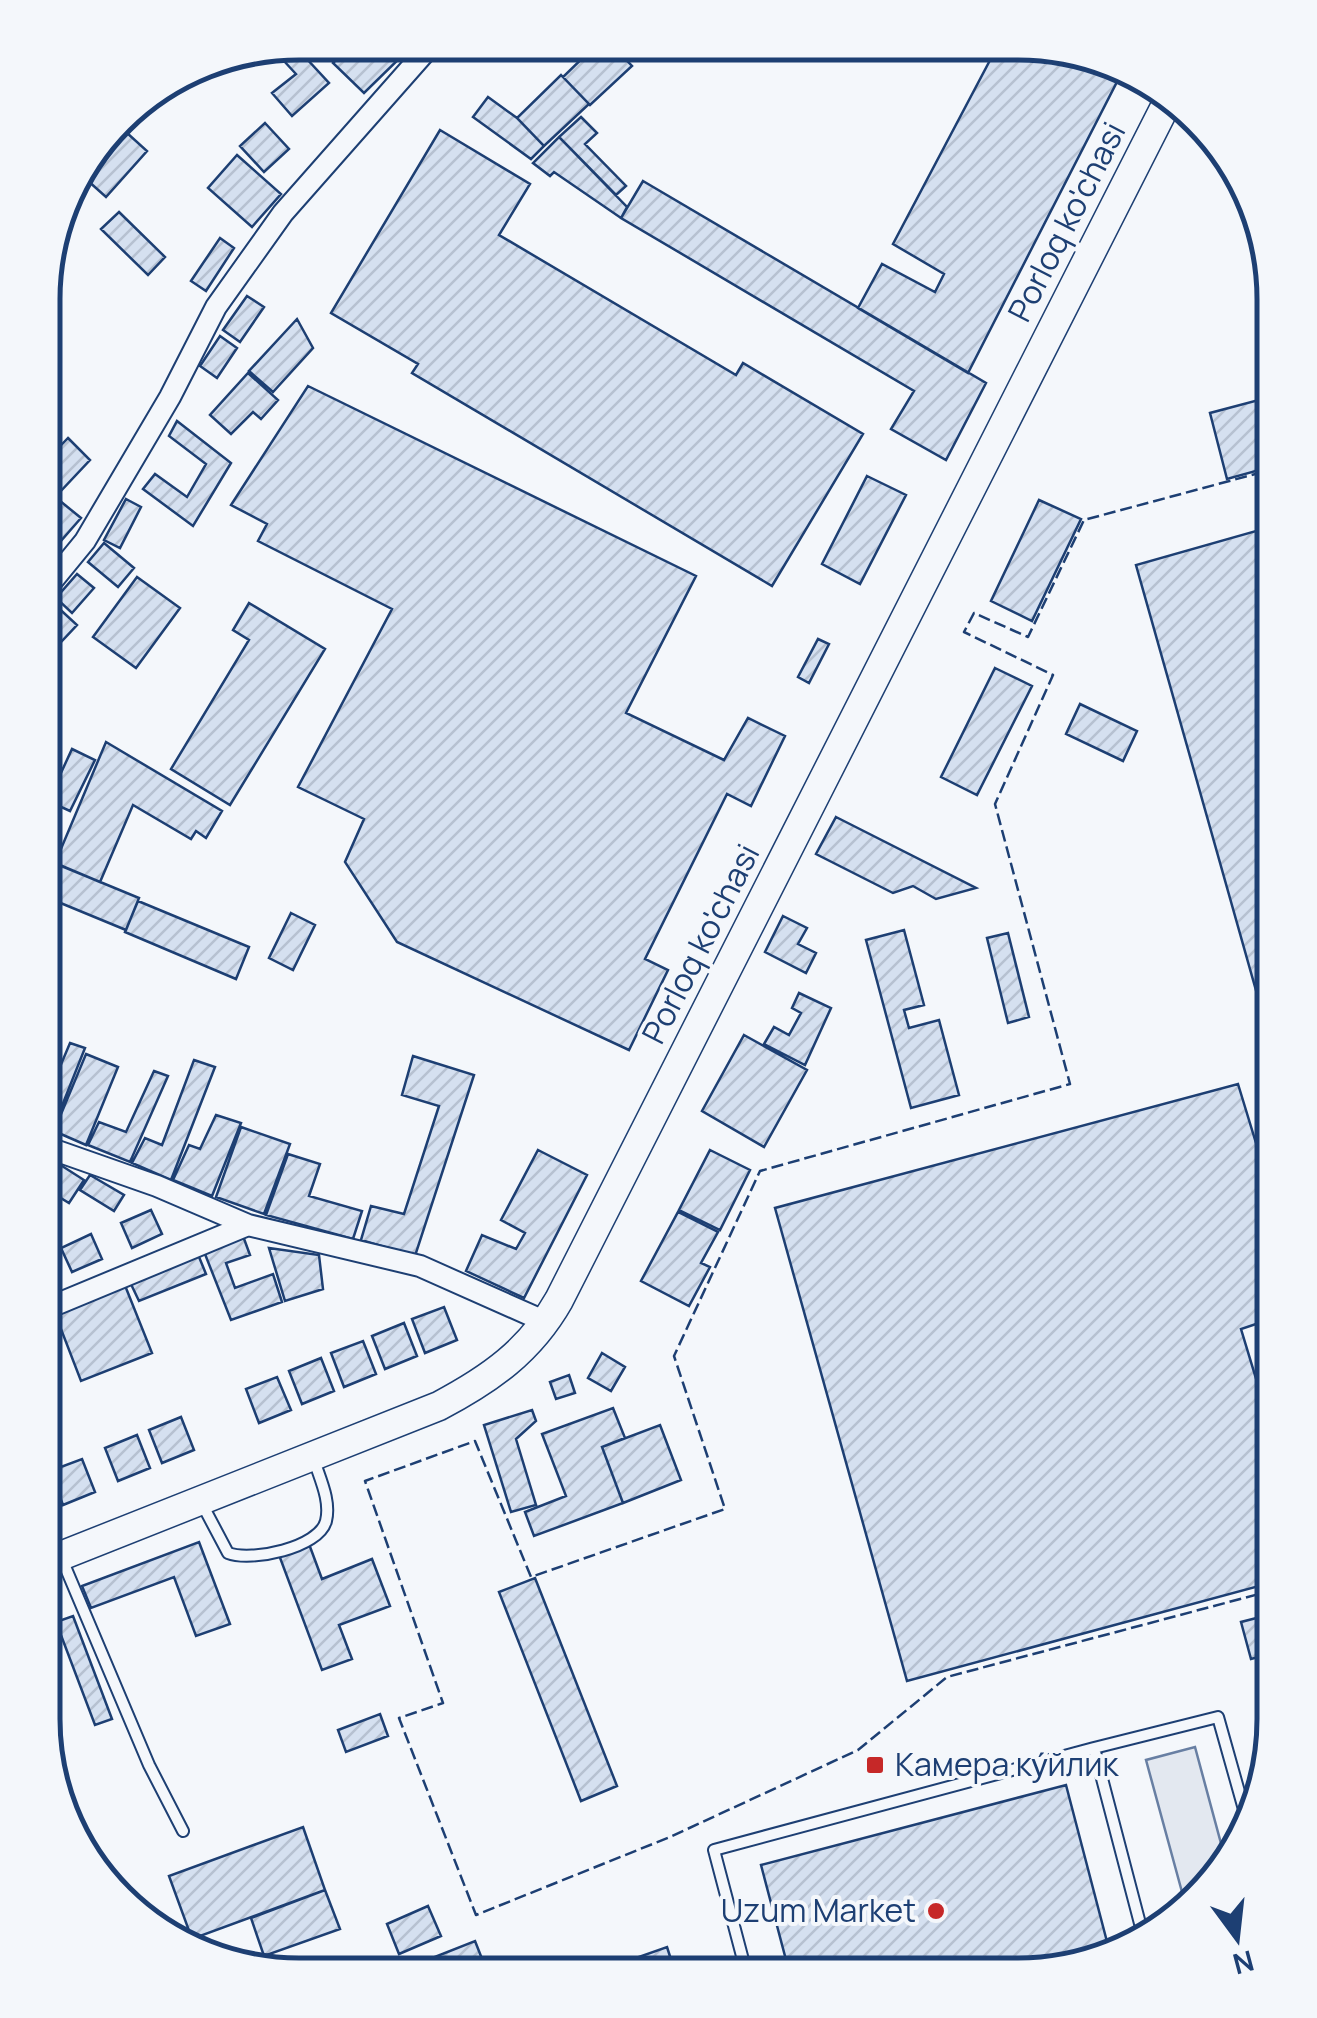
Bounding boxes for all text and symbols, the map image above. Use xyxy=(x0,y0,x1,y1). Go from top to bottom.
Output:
street label: Porloq ko'chasi xyxy=(997,114,1135,329)
street label: Porloq ko'chasi xyxy=(631,836,769,1051)
place label: Камера ку́йлик xyxy=(895,1742,1119,1786)
marker: Камера ку́йлик xyxy=(864,1754,886,1776)
place label: Uzum Market xyxy=(721,1888,916,1932)
north arrow xyxy=(1187,1888,1287,1988)
marker: Uzum Market xyxy=(925,1900,947,1922)
text: N xyxy=(1229,1942,1258,1984)

